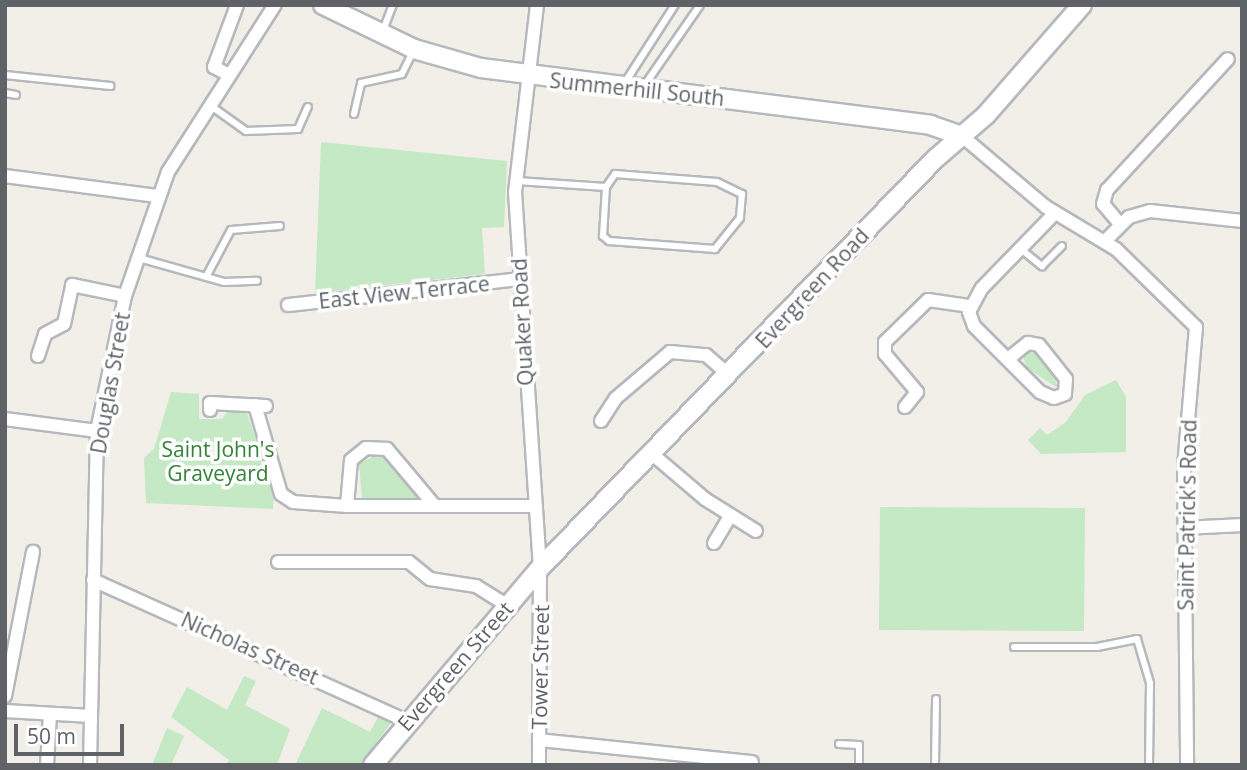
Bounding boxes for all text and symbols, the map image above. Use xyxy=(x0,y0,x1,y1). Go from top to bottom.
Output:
street label: Summerhill South xyxy=(549,67,725,111)
street label: Evergreen Road xyxy=(750,223,874,353)
street label: Quaker Road xyxy=(506,258,538,386)
street label: East View Terrace xyxy=(317,270,491,314)
street label: Douglas Street xyxy=(85,310,135,456)
street label: Saint Patrick's Road xyxy=(1173,419,1201,611)
park label: Saint John's Graveyard xyxy=(162,436,274,486)
street label: Evergreen Street xyxy=(392,596,518,736)
street label: Tower Street xyxy=(526,604,554,730)
street label: Nicholas Street xyxy=(177,606,323,690)
scale bar xyxy=(18,710,128,754)
text: 50 m xyxy=(27,722,76,750)

